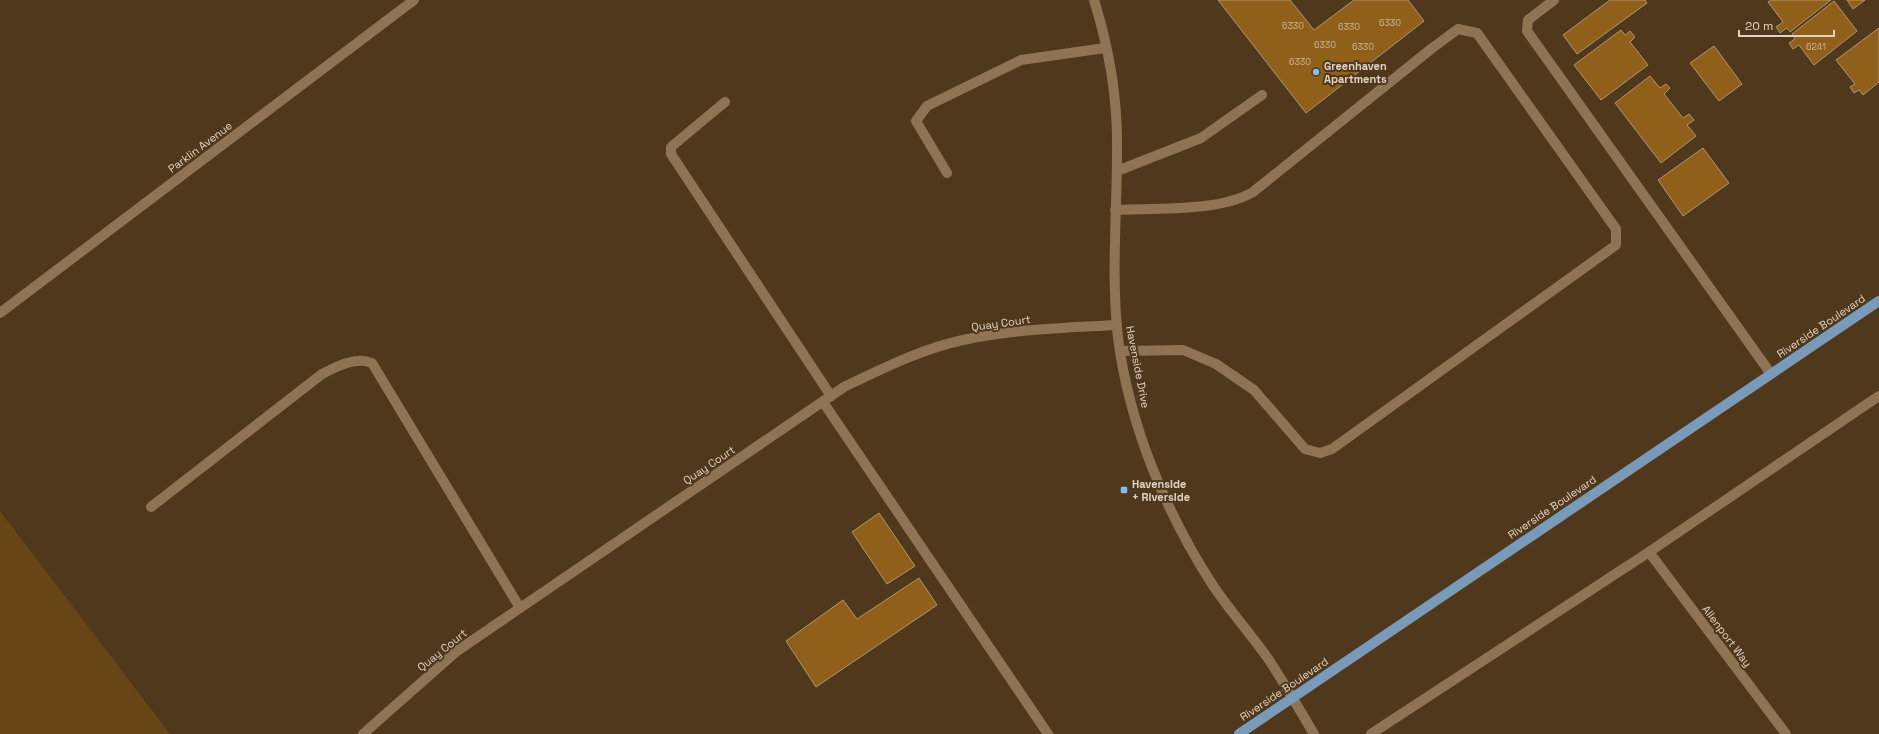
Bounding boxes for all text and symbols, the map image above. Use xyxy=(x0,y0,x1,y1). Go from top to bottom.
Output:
scale bar xyxy=(1739,12,1834,38)
house number: 6330 xyxy=(1379,17,1401,29)
text: 20 m xyxy=(1745,18,1773,34)
house number: 6330 xyxy=(1282,20,1304,32)
house number: 6330 xyxy=(1338,21,1360,33)
house number: 6330 xyxy=(1314,39,1336,51)
house number: 6330 xyxy=(1352,41,1374,53)
house number: 6241 xyxy=(1806,41,1826,53)
house number: 6330 xyxy=(1289,56,1311,68)
place label: Greenhaven Apartments xyxy=(1324,59,1387,86)
marker: Greenhaven Apartments xyxy=(1311,67,1321,77)
street label: Parklin Avenue xyxy=(165,118,235,176)
street label: Riverside Boulevard xyxy=(1774,291,1868,361)
street label: Quay Court xyxy=(970,312,1032,334)
street label: Havenside Drive xyxy=(1123,325,1153,409)
street label: Quay Court xyxy=(680,443,738,487)
street label: Riverside Boulevard xyxy=(1505,472,1599,542)
place label: Havenside + Riverside xyxy=(1132,477,1190,504)
marker: Havenside + Riverside xyxy=(1119,485,1129,495)
street label: Allenport Way xyxy=(1699,602,1755,670)
street label: Quay Court xyxy=(414,626,470,674)
street label: Riverside Boulevard xyxy=(1237,654,1331,724)

